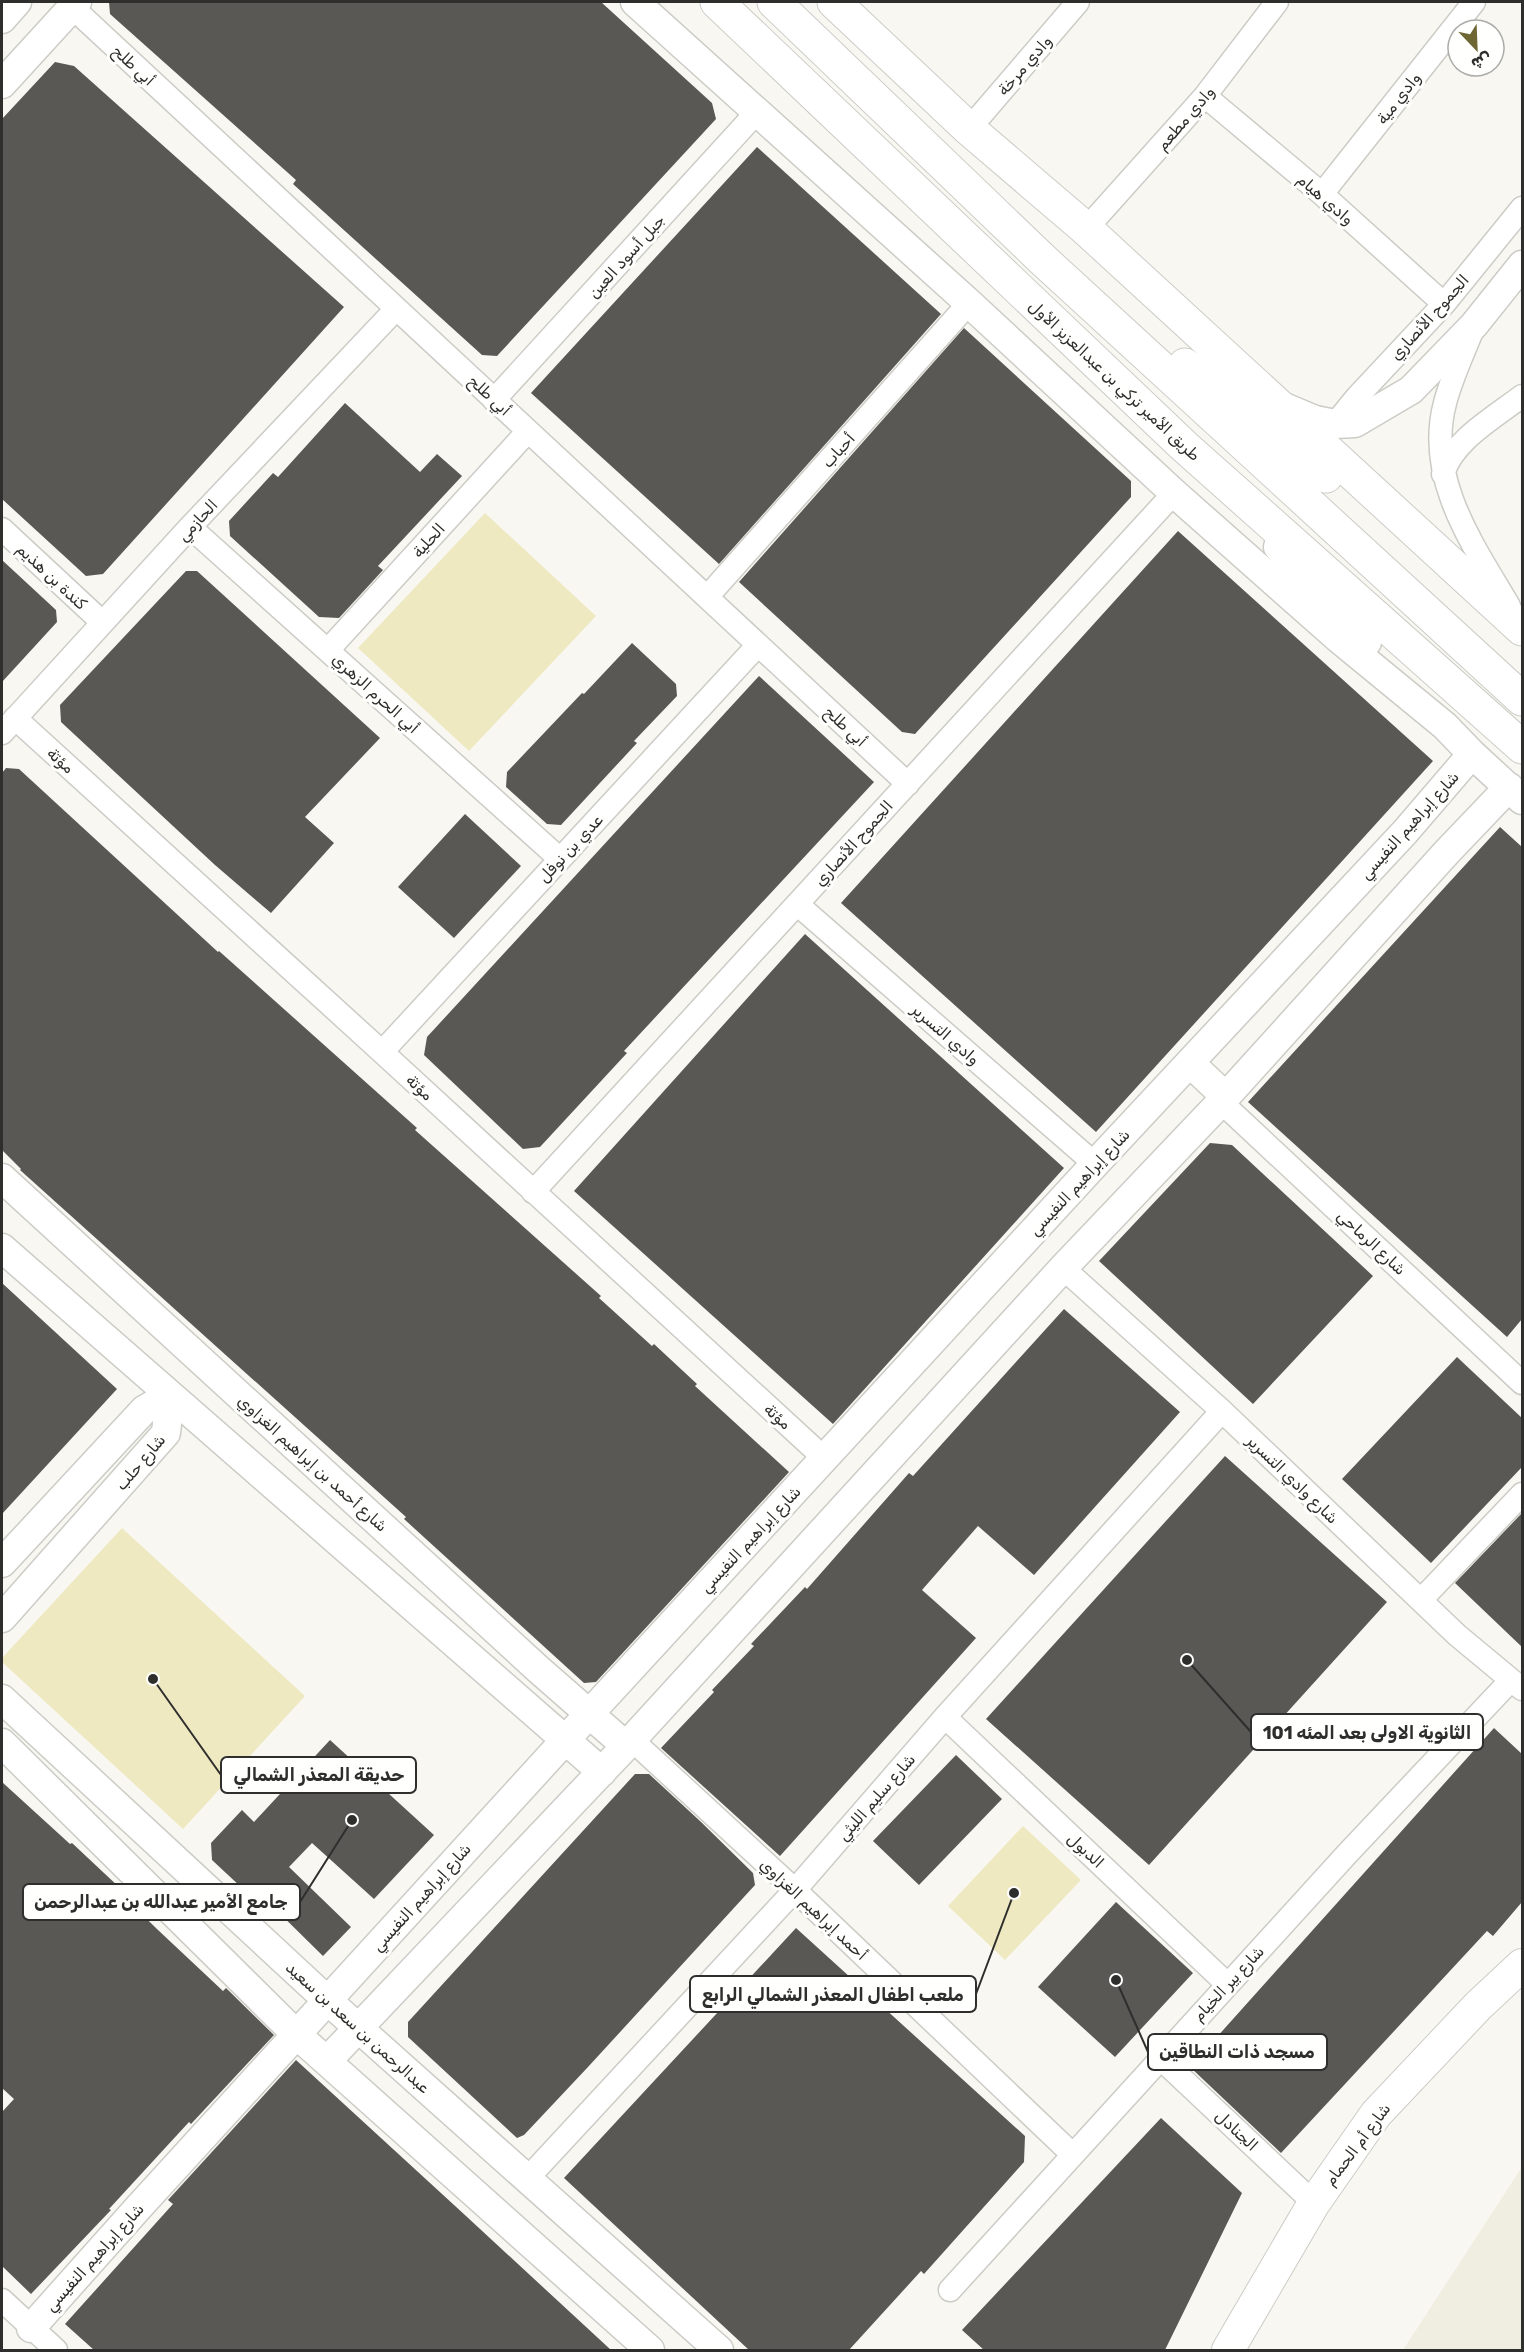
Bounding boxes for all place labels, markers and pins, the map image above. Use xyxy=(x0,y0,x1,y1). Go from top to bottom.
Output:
callout: الثانوية الاولى بعد المئه 101 xyxy=(1251,1714,1483,1750)
callout: حديقة المعذر الشمالي xyxy=(221,1757,416,1793)
callout: جامع الأمير عبدالله بن عبدالرحمن xyxy=(23,1884,300,1920)
callout: ملعب اطفال المعذر الشمالي الرابع xyxy=(690,1976,976,2012)
callout: مسجد ذات النطاقين xyxy=(1148,2034,1327,2070)

